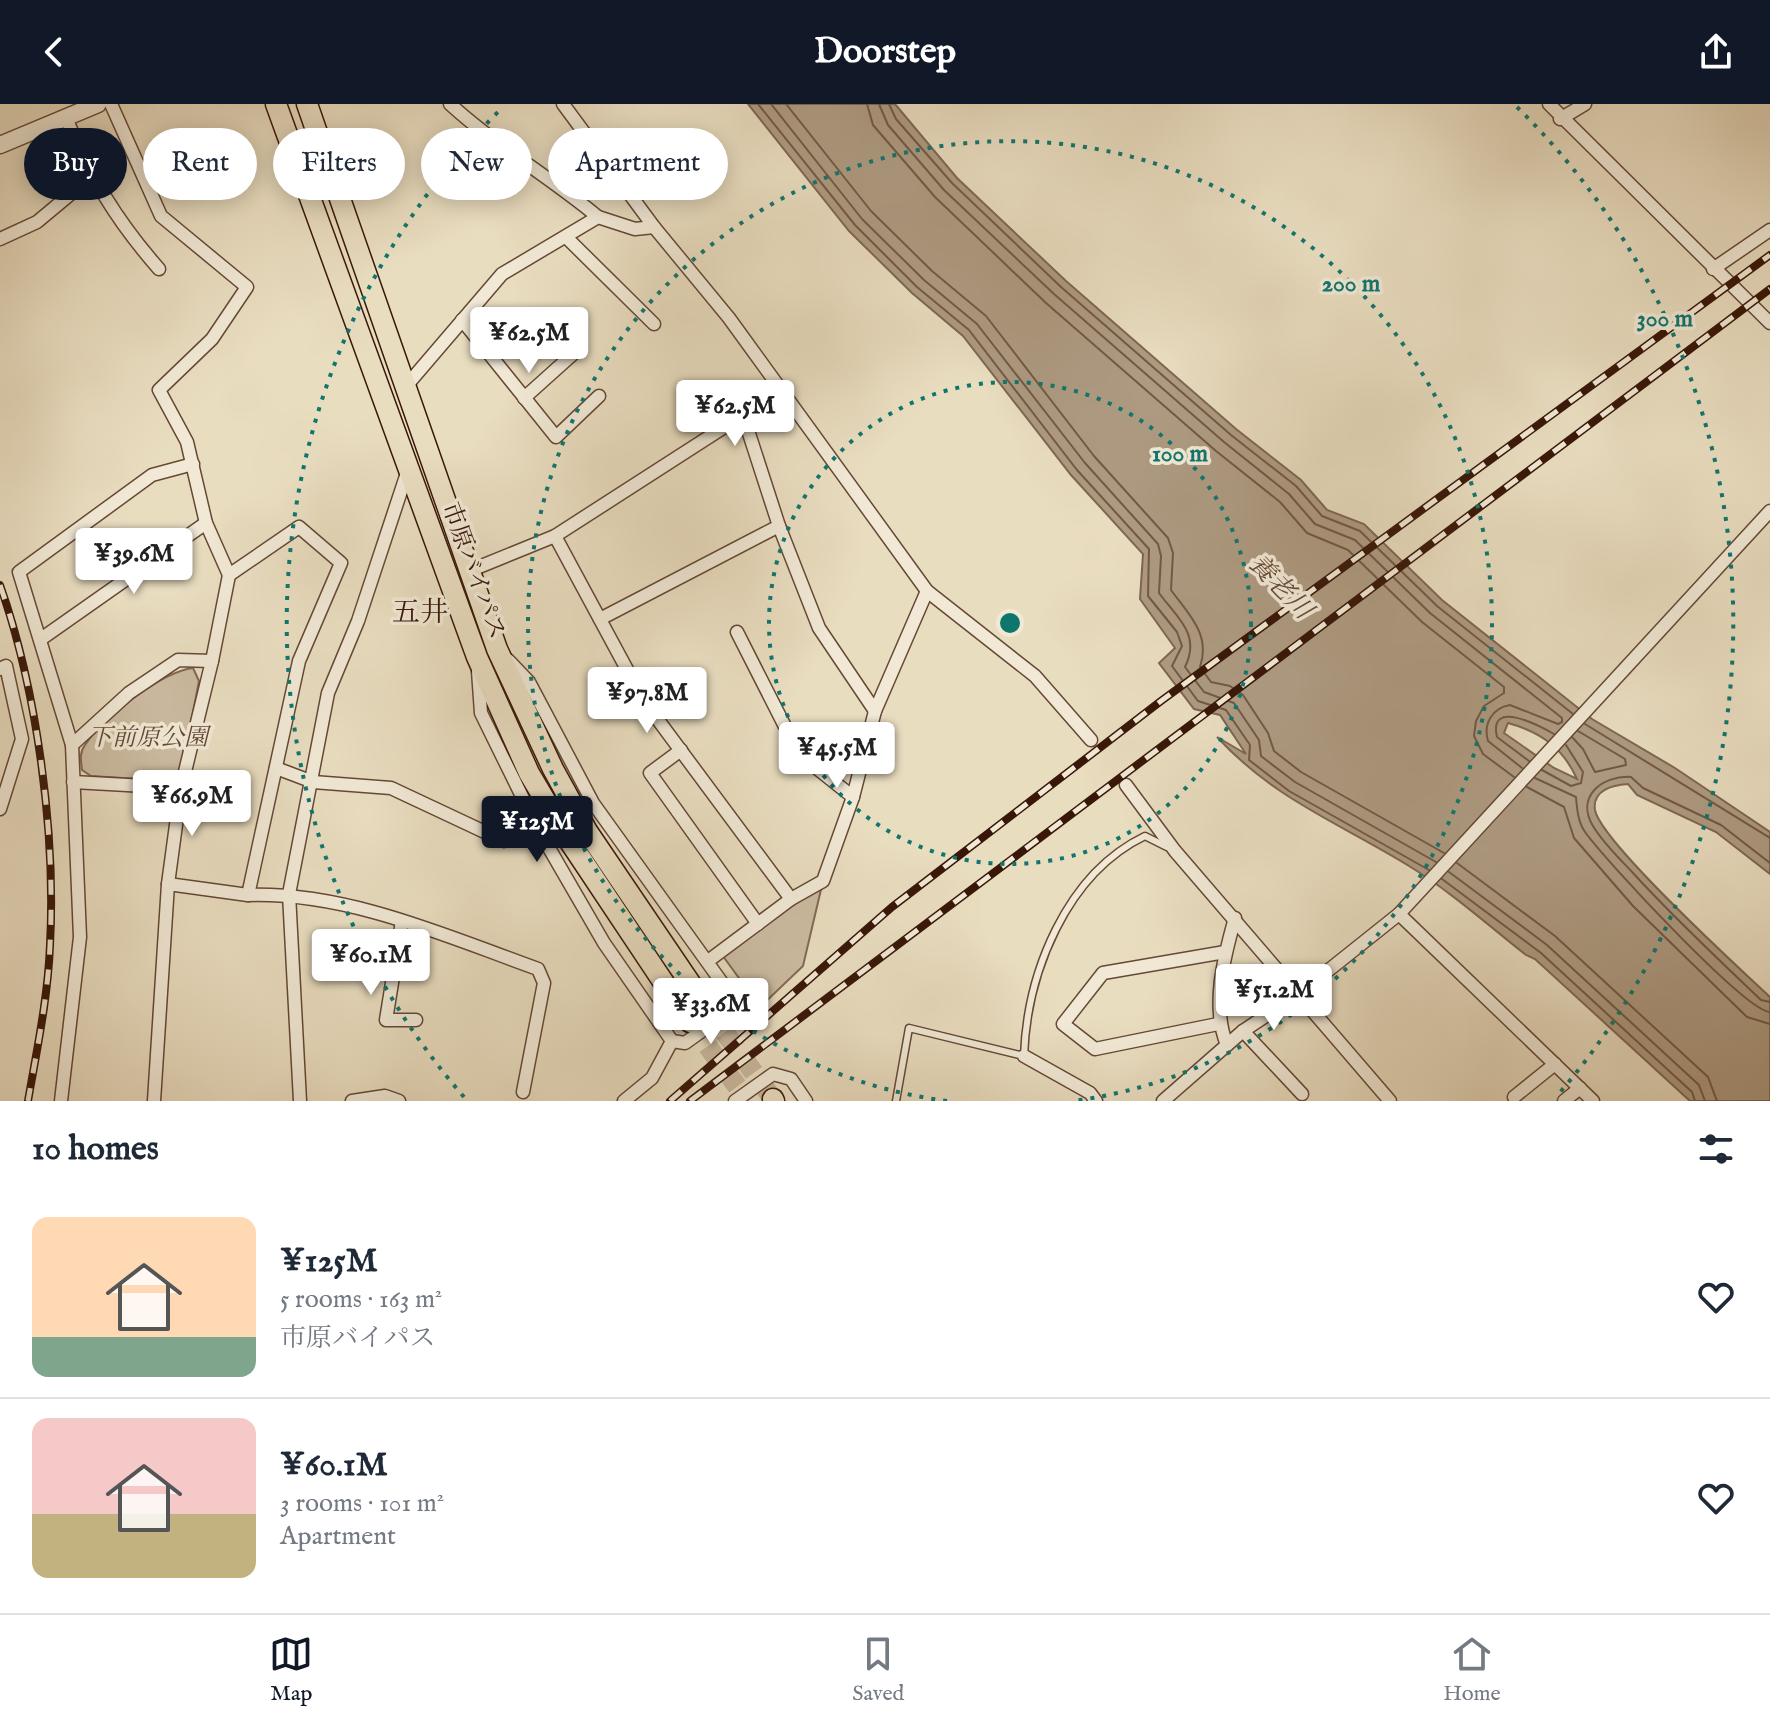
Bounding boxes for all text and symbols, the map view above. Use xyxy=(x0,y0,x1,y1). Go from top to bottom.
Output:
text: Doorstep xyxy=(814,29,956,75)
icon: back xyxy=(32,30,76,74)
icon: share xyxy=(1694,30,1738,74)
chip: Buy xyxy=(24,128,127,200)
chip: Rent xyxy=(143,128,257,200)
chip: Filters xyxy=(273,128,405,200)
chip: New xyxy=(421,128,532,200)
chip: Apartment xyxy=(548,128,728,200)
text: 200 m xyxy=(1322,269,1381,300)
text: 300 m xyxy=(1637,304,1694,335)
pin: ¥62.5M xyxy=(464,307,594,375)
text: ¥62.5M xyxy=(488,316,570,349)
pin: ¥62.5M xyxy=(670,380,800,448)
text: ¥62.5M xyxy=(694,389,776,422)
text: 100 m xyxy=(1152,439,1209,470)
street label: 市原バイパス xyxy=(434,498,512,644)
pin: ¥39.6M xyxy=(69,528,199,596)
text: ¥39.6M xyxy=(93,537,175,570)
water label: 養老川 xyxy=(1241,547,1321,629)
district label: 五井 xyxy=(392,596,448,631)
centre of rings xyxy=(996,609,1024,637)
pin: ¥97.8M xyxy=(582,667,712,735)
text: ¥97.8M xyxy=(606,676,688,709)
pin: ¥45.5M xyxy=(772,722,902,790)
park label: 下前原公園 xyxy=(88,723,212,754)
text: ¥45.5M xyxy=(797,731,877,764)
pin: ¥66.9M xyxy=(127,770,257,838)
text: ¥66.9M xyxy=(151,779,233,812)
pin: ¥125M xyxy=(481,796,593,864)
text: ¥125M xyxy=(500,805,574,838)
pin: ¥60.1M xyxy=(306,929,436,997)
text: ¥60.1M xyxy=(330,938,412,971)
pin: ¥51.2M xyxy=(1209,964,1339,1032)
text: ¥51.2M xyxy=(1234,973,1314,1006)
pin: ¥33.6M xyxy=(646,978,776,1046)
text: ¥33.6M xyxy=(671,987,751,1020)
icon: filters xyxy=(1694,1127,1738,1171)
text: 10 homes xyxy=(32,1128,159,1171)
text: ¥125M xyxy=(280,1240,378,1283)
icon: home xyxy=(96,1249,192,1345)
icon: heart xyxy=(1694,1275,1738,1319)
text: 5 rooms · 163 m² xyxy=(280,1283,442,1316)
text: 市原バイパス xyxy=(280,1322,435,1355)
text: ¥60.1M xyxy=(280,1444,388,1487)
icon: home xyxy=(96,1450,192,1546)
icon: heart xyxy=(1694,1476,1738,1520)
text: 3 rooms · 101 m² xyxy=(280,1487,444,1520)
text: Apartment xyxy=(280,1520,396,1553)
tab: Map xyxy=(269,1632,313,1708)
tab: Saved xyxy=(852,1632,904,1708)
tab: Home xyxy=(1443,1632,1501,1708)

